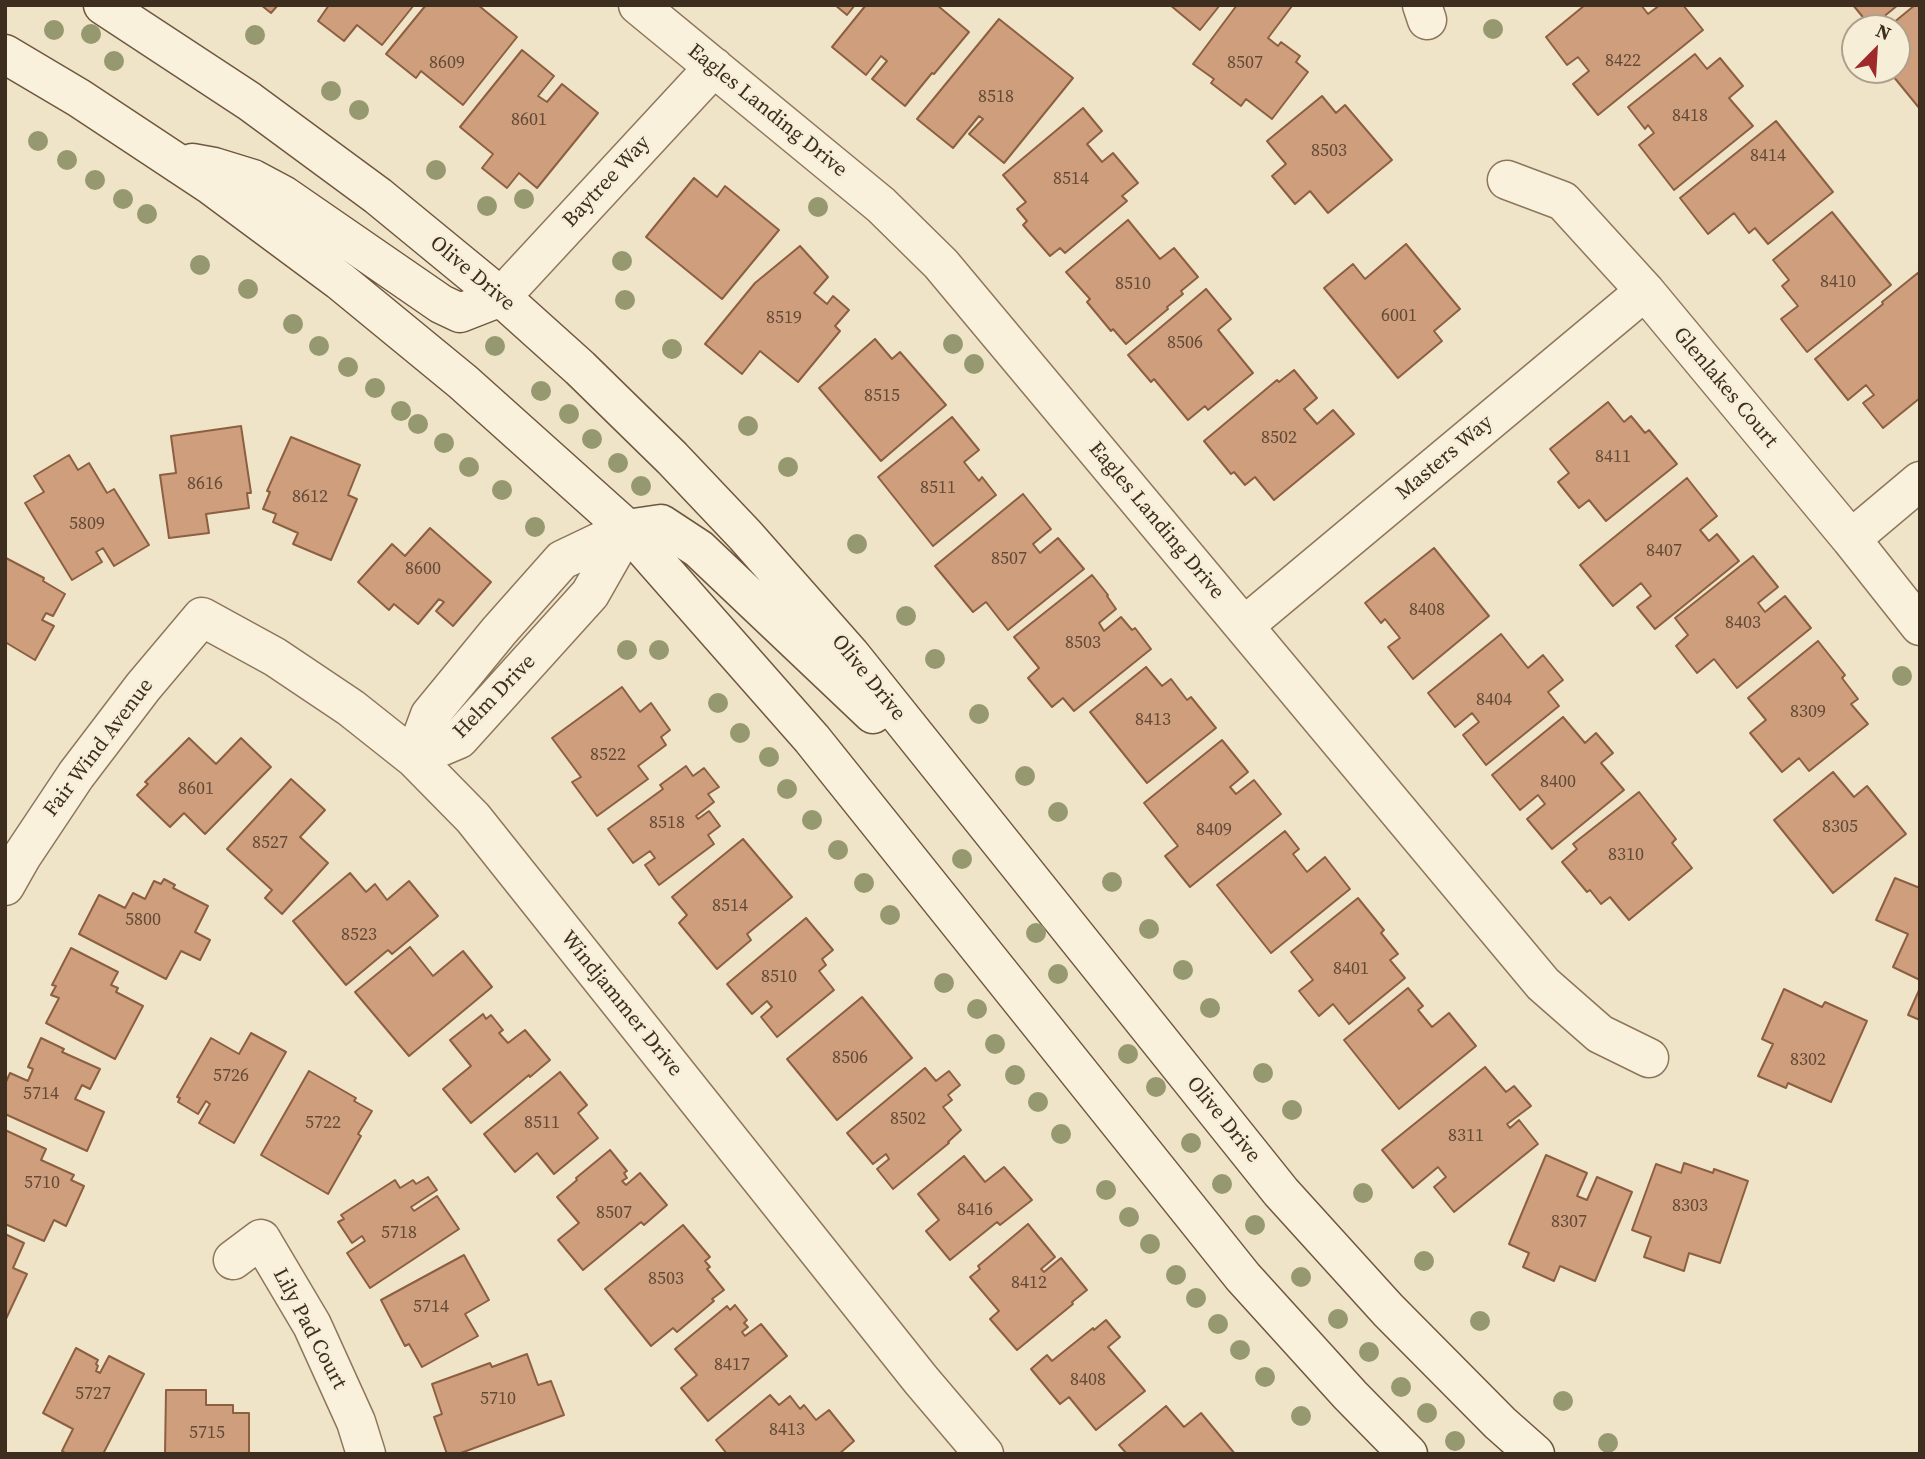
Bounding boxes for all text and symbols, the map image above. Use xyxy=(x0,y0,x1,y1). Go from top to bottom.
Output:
north arrow xyxy=(1841,14,1911,84)
text: N xyxy=(1872,17,1895,46)
street label: Eagles Landing Drive xyxy=(682,39,852,183)
house number: 8422 xyxy=(1605,50,1641,72)
house number: 8609 xyxy=(429,52,465,74)
house number: 8507 xyxy=(1227,52,1263,74)
house number: 8518 xyxy=(978,86,1014,108)
house number: 8418 xyxy=(1672,105,1708,127)
house number: 8601 xyxy=(511,109,547,131)
street label: Baytree Way xyxy=(558,131,656,233)
house number: 8503 xyxy=(1311,140,1347,162)
house number: 8414 xyxy=(1750,145,1786,167)
house number: 8514 xyxy=(1053,168,1089,190)
street label: Olive Drive xyxy=(424,231,520,317)
house number: 8410 xyxy=(1820,271,1856,293)
house number: 8510 xyxy=(1115,273,1151,295)
house number: 6001 xyxy=(1381,305,1417,327)
house number: 8519 xyxy=(766,307,802,329)
street label: Glenlakes Court xyxy=(1667,323,1783,453)
house number: 8506 xyxy=(1167,332,1203,354)
house number: 8515 xyxy=(864,385,900,407)
street label: Masters Way xyxy=(1392,410,1498,506)
house number: 8502 xyxy=(1261,427,1297,449)
street label: Eagles Landing Drive xyxy=(1083,437,1229,605)
house number: 8411 xyxy=(1595,446,1631,468)
house number: 8616 xyxy=(187,473,223,495)
house number: 8511 xyxy=(920,477,956,499)
house number: 8612 xyxy=(292,486,328,508)
house number: 5809 xyxy=(69,513,105,535)
house number: 8407 xyxy=(1646,540,1682,562)
house number: 8507 xyxy=(991,548,1027,570)
house number: 8600 xyxy=(405,558,441,580)
house number: 8408 xyxy=(1409,599,1445,621)
house number: 8403 xyxy=(1725,612,1761,634)
street label: Olive Drive xyxy=(826,630,910,726)
house number: 8503 xyxy=(1065,632,1101,654)
street label: Helm Drive xyxy=(449,650,541,744)
street label: Fair Wind Avenue xyxy=(39,674,159,822)
house number: 8404 xyxy=(1476,689,1512,711)
house number: 8309 xyxy=(1790,701,1826,723)
house number: 8413 xyxy=(1135,709,1171,731)
house number: 8522 xyxy=(590,744,626,766)
house number: 8400 xyxy=(1540,771,1576,793)
house number: 8601 xyxy=(178,778,214,800)
house number: 8518 xyxy=(649,812,685,834)
house number: 8305 xyxy=(1822,816,1858,838)
house number: 8409 xyxy=(1196,819,1232,841)
house number: 8527 xyxy=(252,832,288,854)
house number: 8310 xyxy=(1608,844,1644,866)
house number: 8514 xyxy=(712,895,748,917)
house number: 5800 xyxy=(125,909,161,931)
house number: 8523 xyxy=(341,924,377,946)
street label: Windjammer Drive xyxy=(555,926,687,1082)
house number: 8401 xyxy=(1333,958,1369,980)
house number: 8510 xyxy=(761,966,797,988)
house number: 8506 xyxy=(832,1047,868,1069)
house number: 8302 xyxy=(1790,1049,1826,1071)
house number: 5726 xyxy=(213,1065,249,1087)
street label: Olive Drive xyxy=(1181,1072,1265,1168)
house number: 5714 xyxy=(23,1083,59,1105)
house number: 8502 xyxy=(890,1108,926,1130)
house number: 5722 xyxy=(305,1112,341,1134)
house number: 8511 xyxy=(524,1112,560,1134)
house number: 8311 xyxy=(1448,1125,1484,1147)
house number: 5710 xyxy=(24,1172,60,1194)
house number: 8303 xyxy=(1672,1195,1708,1217)
house number: 8416 xyxy=(957,1199,993,1221)
house number: 8507 xyxy=(596,1202,632,1224)
house number: 8307 xyxy=(1551,1211,1587,1233)
house number: 5718 xyxy=(381,1222,417,1244)
street label: Lily Pad Court xyxy=(267,1264,351,1394)
house number: 8503 xyxy=(648,1268,684,1290)
house number: 8412 xyxy=(1011,1272,1047,1294)
house number: 5714 xyxy=(413,1296,449,1318)
house number: 8417 xyxy=(714,1354,750,1376)
house number: 8408 xyxy=(1070,1369,1106,1391)
house number: 5727 xyxy=(75,1383,111,1405)
house number: 5710 xyxy=(480,1388,516,1410)
house number: 8413 xyxy=(769,1419,805,1441)
house number: 5715 xyxy=(189,1422,225,1444)

